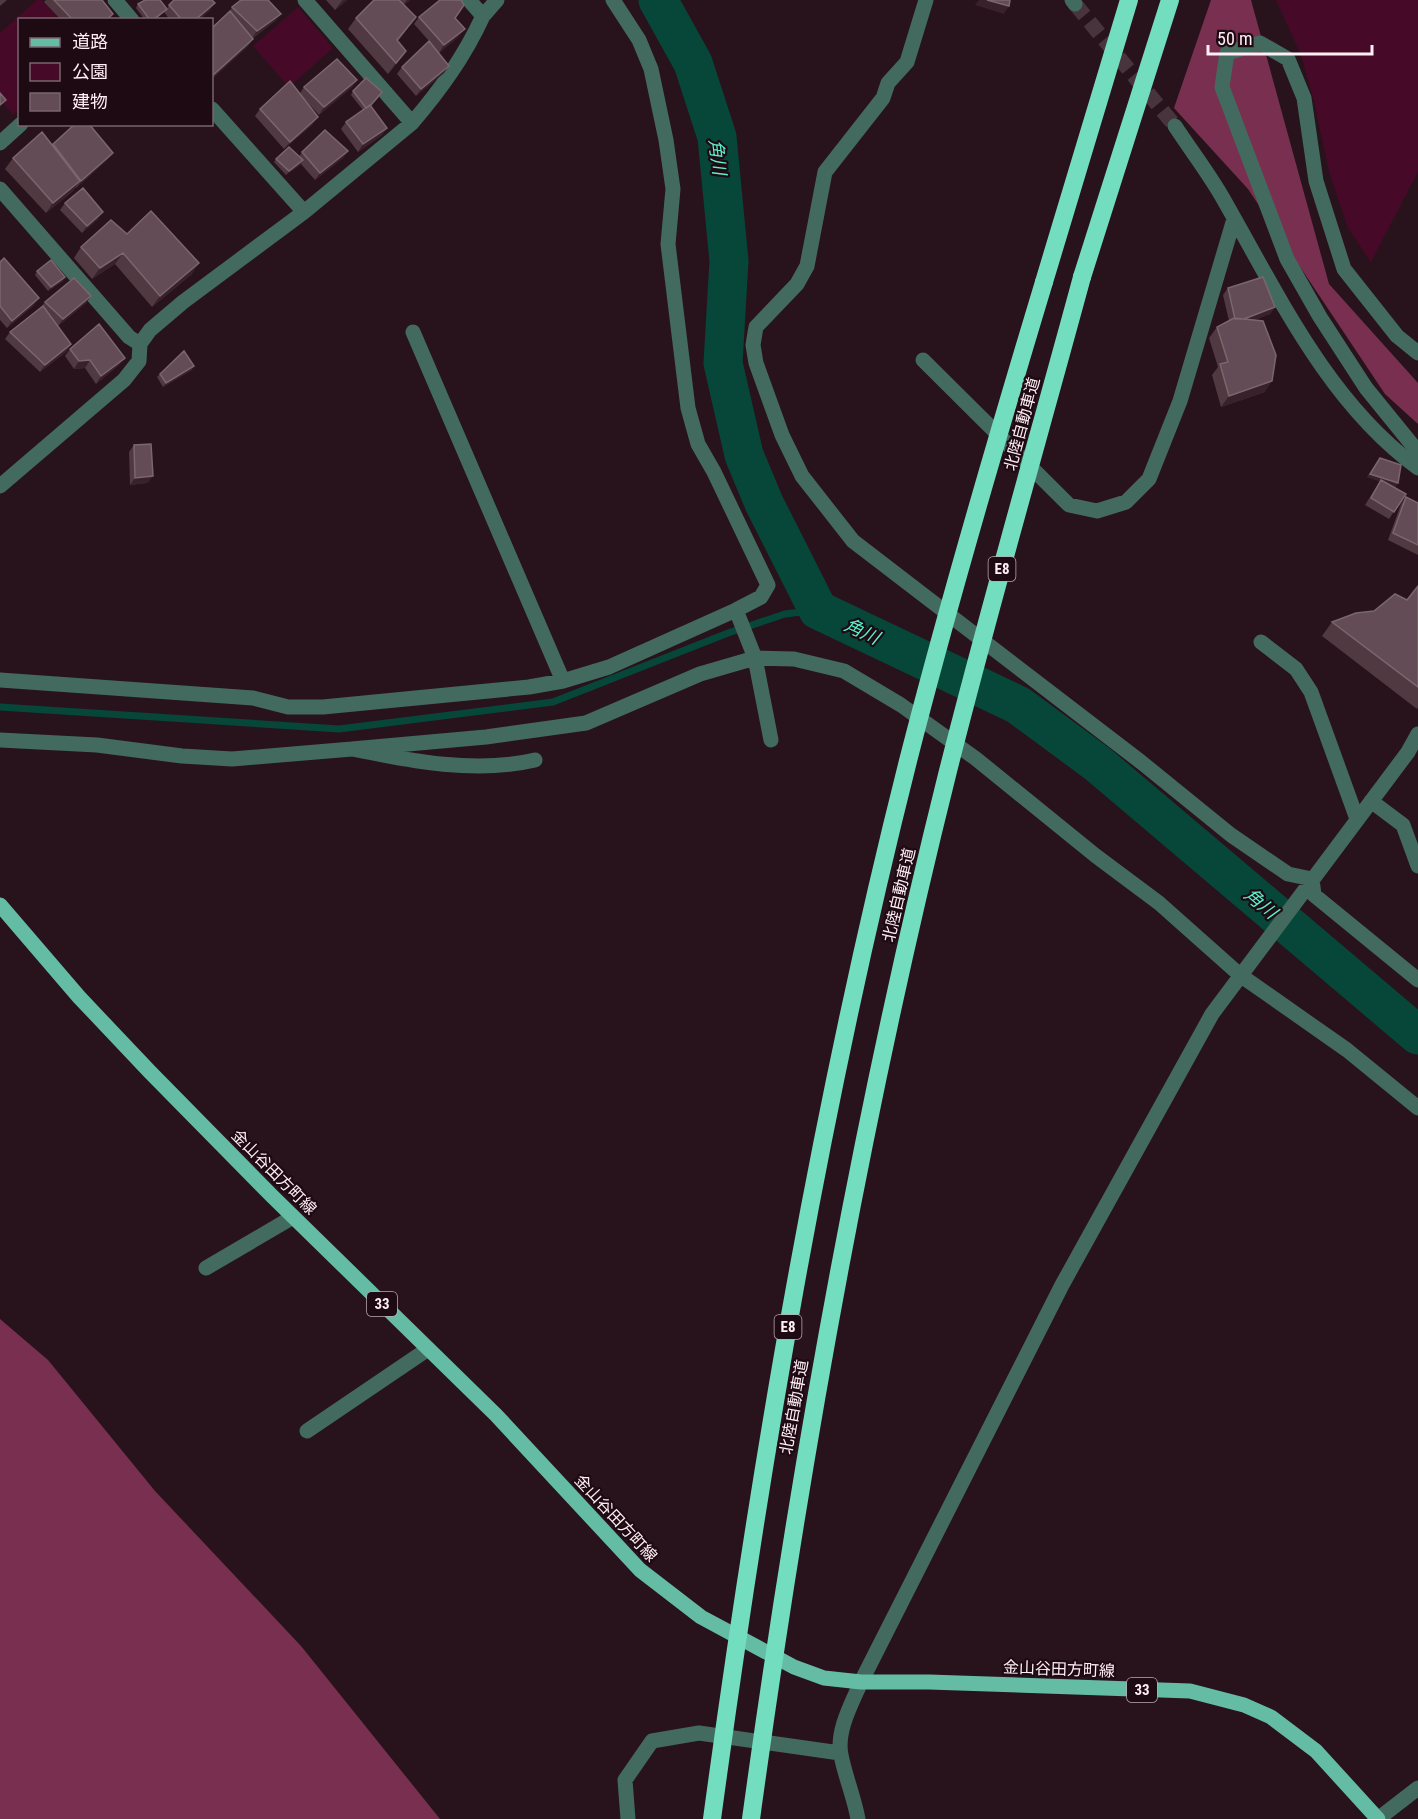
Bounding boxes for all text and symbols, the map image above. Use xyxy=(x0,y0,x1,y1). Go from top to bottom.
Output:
legend xyxy=(18,18,213,126)
scale bar xyxy=(1208,18,1372,56)
text: 50 m xyxy=(1217,28,1252,49)
text: 道路 xyxy=(72,31,108,52)
text: 公園 xyxy=(72,61,108,82)
text: 建物 xyxy=(72,91,108,112)
water label: 角川 xyxy=(705,138,731,178)
street label: 北陸自動車道 xyxy=(1000,375,1044,473)
road number: E8 xyxy=(988,557,1016,581)
water label: 角川 xyxy=(841,614,885,649)
street label: 北陸自動車道 xyxy=(879,846,919,944)
water label: 角川 xyxy=(1240,883,1283,924)
street label: 金山谷田方町線 xyxy=(228,1126,320,1218)
road number: 33 xyxy=(367,1292,397,1316)
road number: E8 xyxy=(774,1315,802,1339)
street label: 北陸自動車道 xyxy=(776,1358,812,1456)
street label: 金山谷田方町線 xyxy=(571,1471,661,1565)
street label: 金山谷田方町線 xyxy=(1003,1658,1115,1680)
road number: 33 xyxy=(1127,1678,1157,1702)

